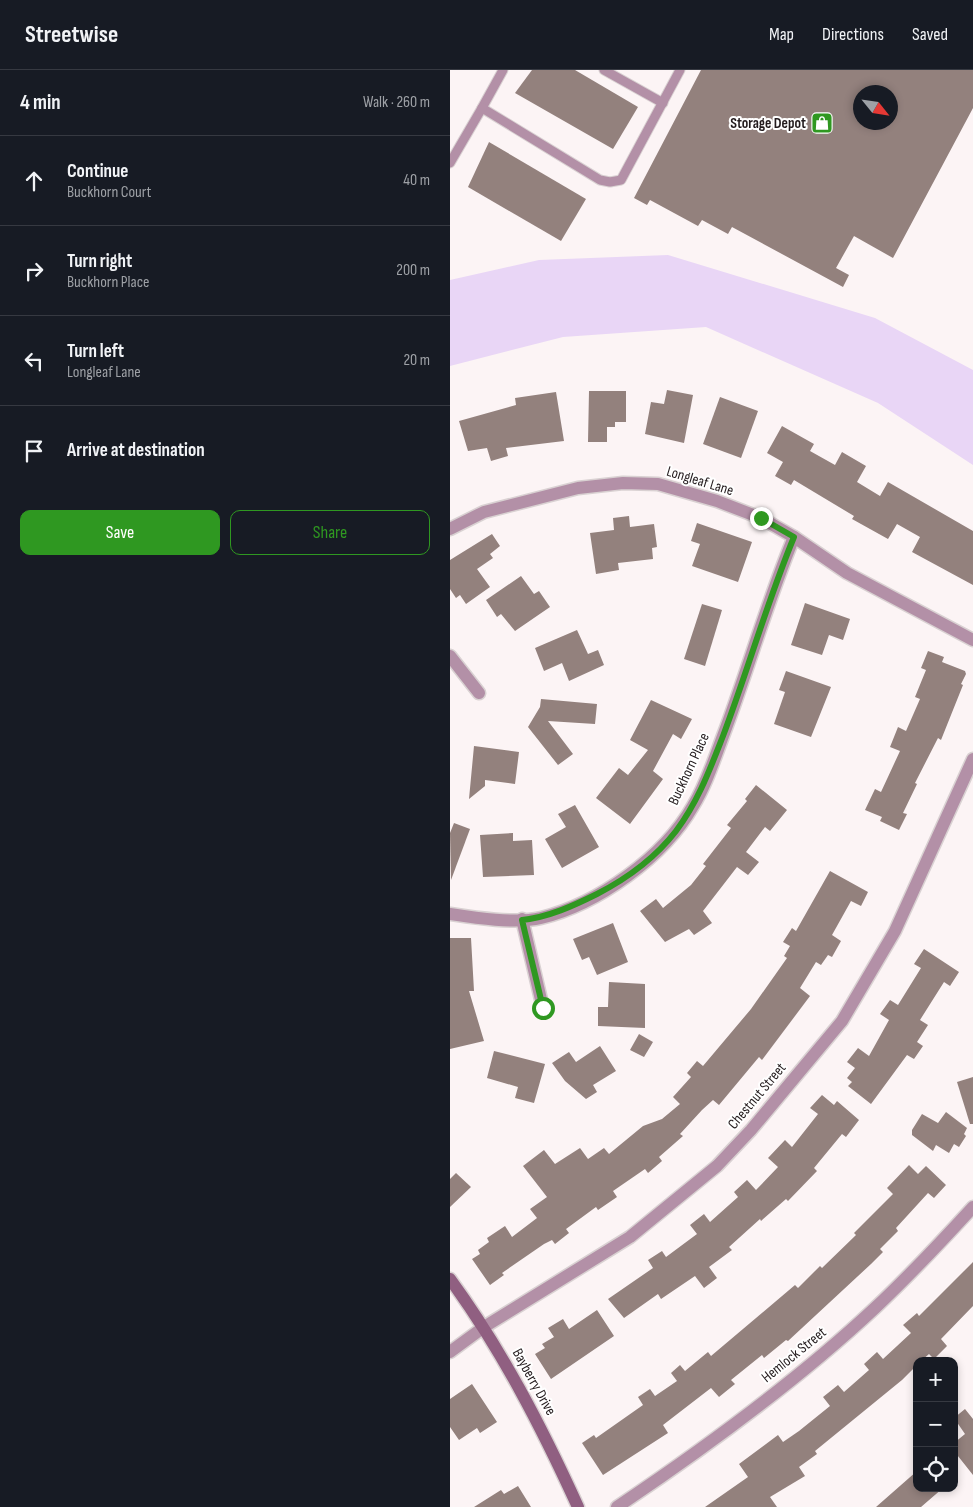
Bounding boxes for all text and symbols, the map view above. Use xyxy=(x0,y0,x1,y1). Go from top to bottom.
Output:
text: Streetwise xyxy=(25,20,118,49)
text: Map xyxy=(769,24,794,45)
text: Directions xyxy=(822,24,884,45)
text: Saved xyxy=(912,24,948,45)
north arrow xyxy=(853,85,898,130)
text: 4 min xyxy=(20,90,61,115)
text: Walk · 260 m xyxy=(363,93,430,112)
shop icon: Storage Depot xyxy=(810,111,834,135)
place label: Storage Depot xyxy=(730,114,806,133)
text: Continue xyxy=(67,160,128,183)
icon: ahead xyxy=(20,167,48,195)
text: 40 m xyxy=(403,171,430,190)
text: Buckhorn Court xyxy=(67,183,151,202)
text: Turn right xyxy=(67,250,132,273)
icon: right xyxy=(20,257,48,285)
text: 200 m xyxy=(396,261,430,280)
text: Buckhorn Place xyxy=(67,273,149,292)
text: Turn left xyxy=(67,340,124,363)
icon: left xyxy=(20,347,48,375)
text: 20 m xyxy=(403,351,430,370)
text: Longleaf Lane xyxy=(67,363,141,382)
icon: arrive xyxy=(20,437,48,465)
text: Arrive at destination xyxy=(67,439,205,462)
street label: Longleaf Lane xyxy=(664,462,736,500)
route end xyxy=(750,507,773,530)
button: Save xyxy=(20,510,220,555)
button: Share xyxy=(230,510,430,555)
street label: Buckhorn Place xyxy=(664,730,714,808)
route start xyxy=(532,997,555,1020)
street label: Chestnut Street xyxy=(724,1059,791,1133)
street label: Hemlock Street xyxy=(758,1323,831,1387)
street label: Bayberry Drive xyxy=(508,1345,560,1419)
map controls xyxy=(913,1357,958,1492)
button: + xyxy=(913,1357,958,1402)
button: − xyxy=(913,1402,958,1447)
button: locate xyxy=(913,1447,958,1492)

